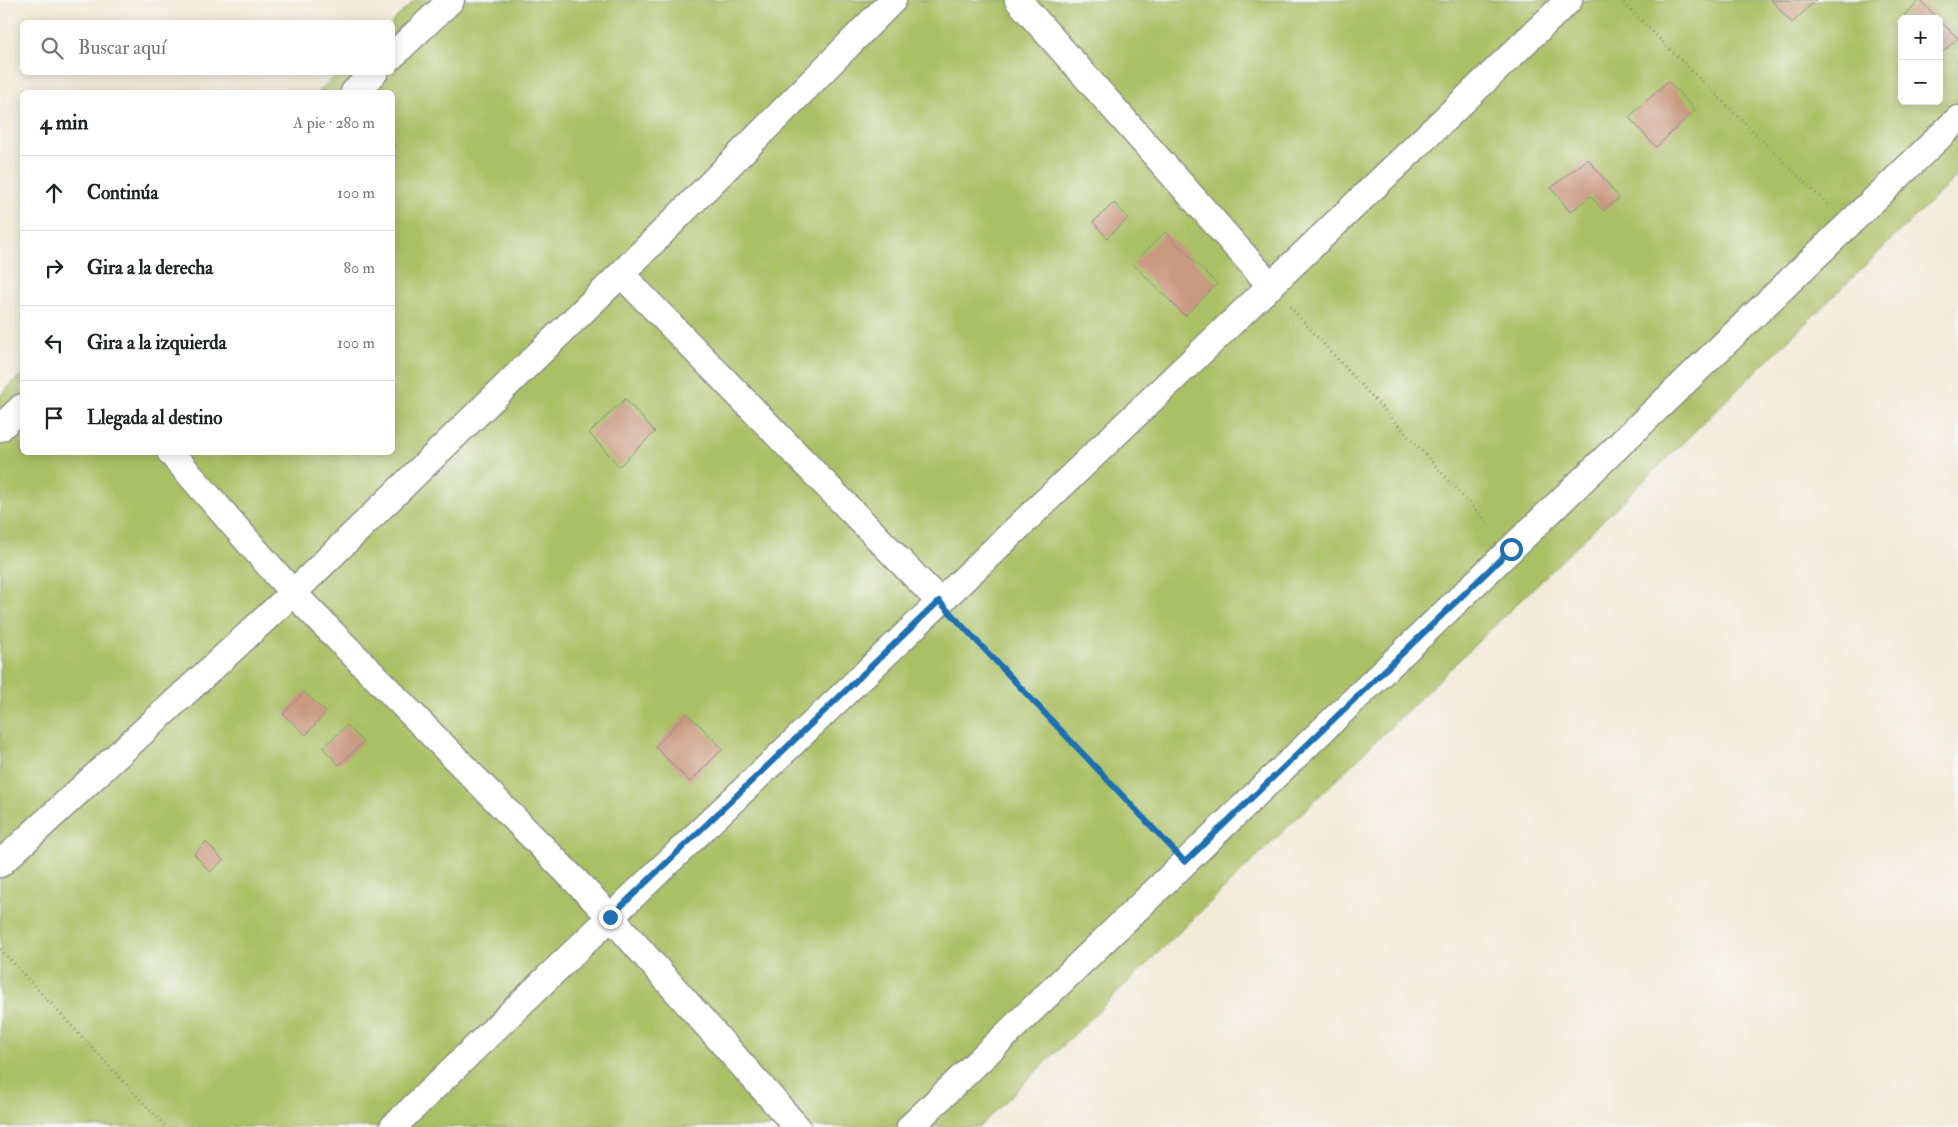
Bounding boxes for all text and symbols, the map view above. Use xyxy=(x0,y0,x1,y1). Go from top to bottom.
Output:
map controls xyxy=(1898,15,1943,105)
button: + xyxy=(1898,15,1943,60)
search box xyxy=(20,20,395,75)
icon: search xyxy=(38,34,66,62)
text: Buscar aquí xyxy=(78,36,166,60)
button: − xyxy=(1898,60,1943,105)
text: 4 min xyxy=(40,109,88,136)
text: A pie · 280 m xyxy=(293,113,375,133)
icon: ahead xyxy=(40,179,68,207)
text: Continúa xyxy=(87,181,158,205)
text: 100 m xyxy=(337,183,375,203)
icon: right xyxy=(40,254,68,282)
text: Gira a la derecha xyxy=(87,256,213,280)
text: 80 m xyxy=(344,258,375,278)
icon: left xyxy=(40,329,68,357)
text: Gira a la izquierda xyxy=(87,331,226,355)
text: 100 m xyxy=(337,333,375,353)
icon: arrive xyxy=(40,404,68,432)
text: Llegada al destino xyxy=(87,406,222,430)
route start xyxy=(1500,538,1523,561)
route end xyxy=(599,906,622,929)

